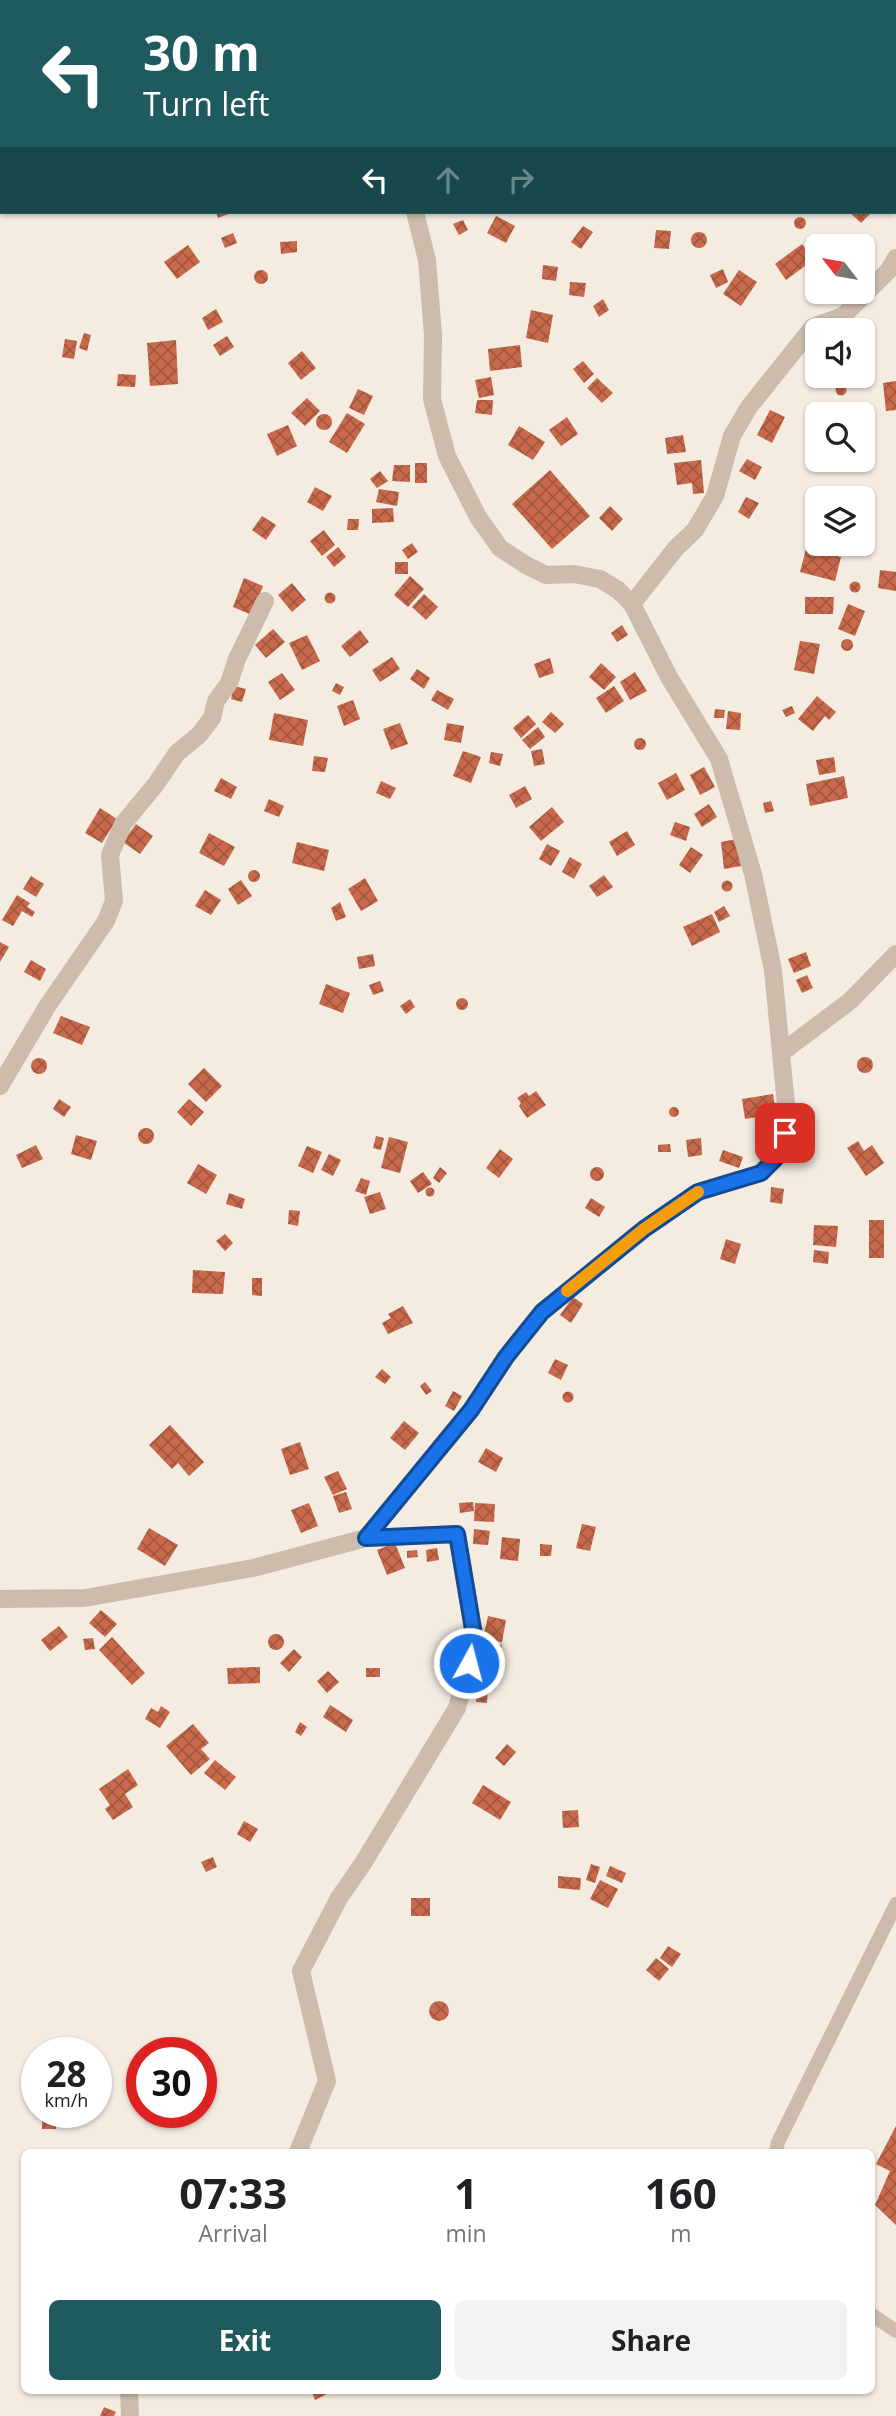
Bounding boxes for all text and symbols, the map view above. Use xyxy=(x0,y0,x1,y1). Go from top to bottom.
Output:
text: 30 m xyxy=(143,19,260,85)
icon: left xyxy=(28,28,119,119)
text: Turn left xyxy=(143,82,269,125)
icon: left xyxy=(356,161,394,199)
icon: ahead xyxy=(429,161,467,199)
icon: right xyxy=(502,161,540,199)
north arrow xyxy=(805,234,875,304)
map controls xyxy=(805,234,875,556)
button: sound xyxy=(805,318,875,388)
button: search xyxy=(805,402,875,472)
button: layers xyxy=(805,486,875,556)
pin xyxy=(755,1103,815,1163)
icon: arrive xyxy=(766,1114,804,1152)
position arrow xyxy=(432,1626,506,1700)
speed limit sign: 30 xyxy=(126,2037,217,2128)
text: 28 xyxy=(46,2050,87,2097)
text: km/h xyxy=(45,2088,88,2112)
text: 07:33 xyxy=(179,2164,287,2221)
text: 1 xyxy=(454,2164,478,2221)
text: 160 xyxy=(645,2164,717,2221)
text: Arrival xyxy=(199,2217,268,2249)
text: min xyxy=(445,2217,487,2249)
text: m xyxy=(670,2217,691,2249)
button: Exit xyxy=(49,2300,441,2380)
button: Share xyxy=(455,2300,847,2380)

